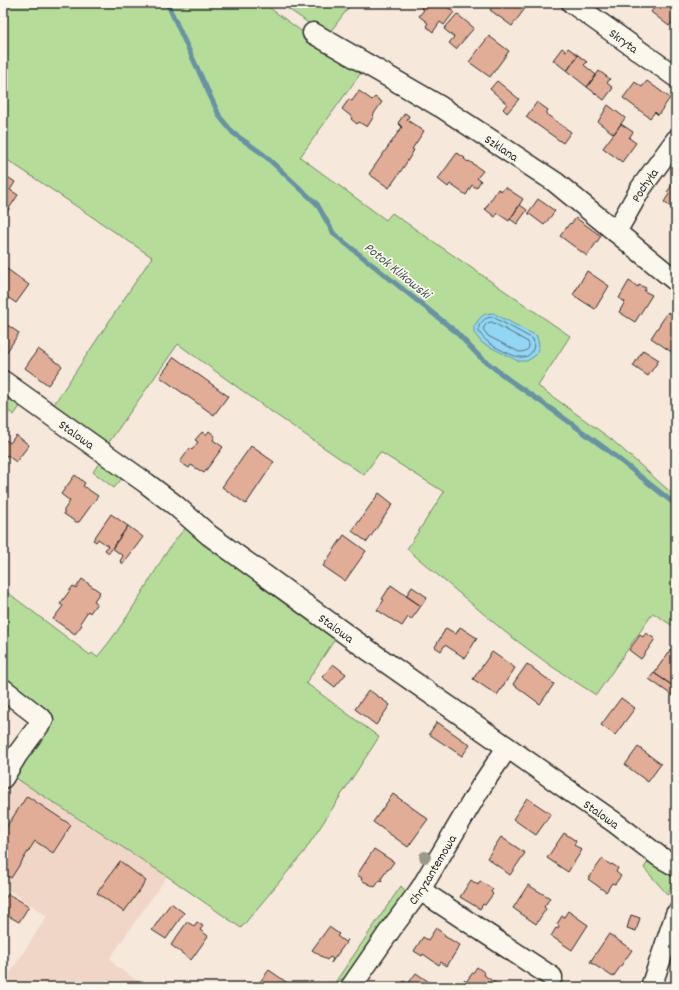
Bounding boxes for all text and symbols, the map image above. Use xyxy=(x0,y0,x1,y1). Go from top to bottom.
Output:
street label: Skryta xyxy=(604,25,642,60)
street label: Szklana xyxy=(480,131,522,168)
street label: Pochyła xyxy=(628,164,665,206)
water label: Potok Klikowski xyxy=(359,238,436,306)
street label: Stalowa xyxy=(54,417,98,456)
street label: Stalowa xyxy=(313,610,358,649)
street label: Stalowa xyxy=(579,796,623,835)
street label: Chryzantemowa xyxy=(405,831,463,910)

